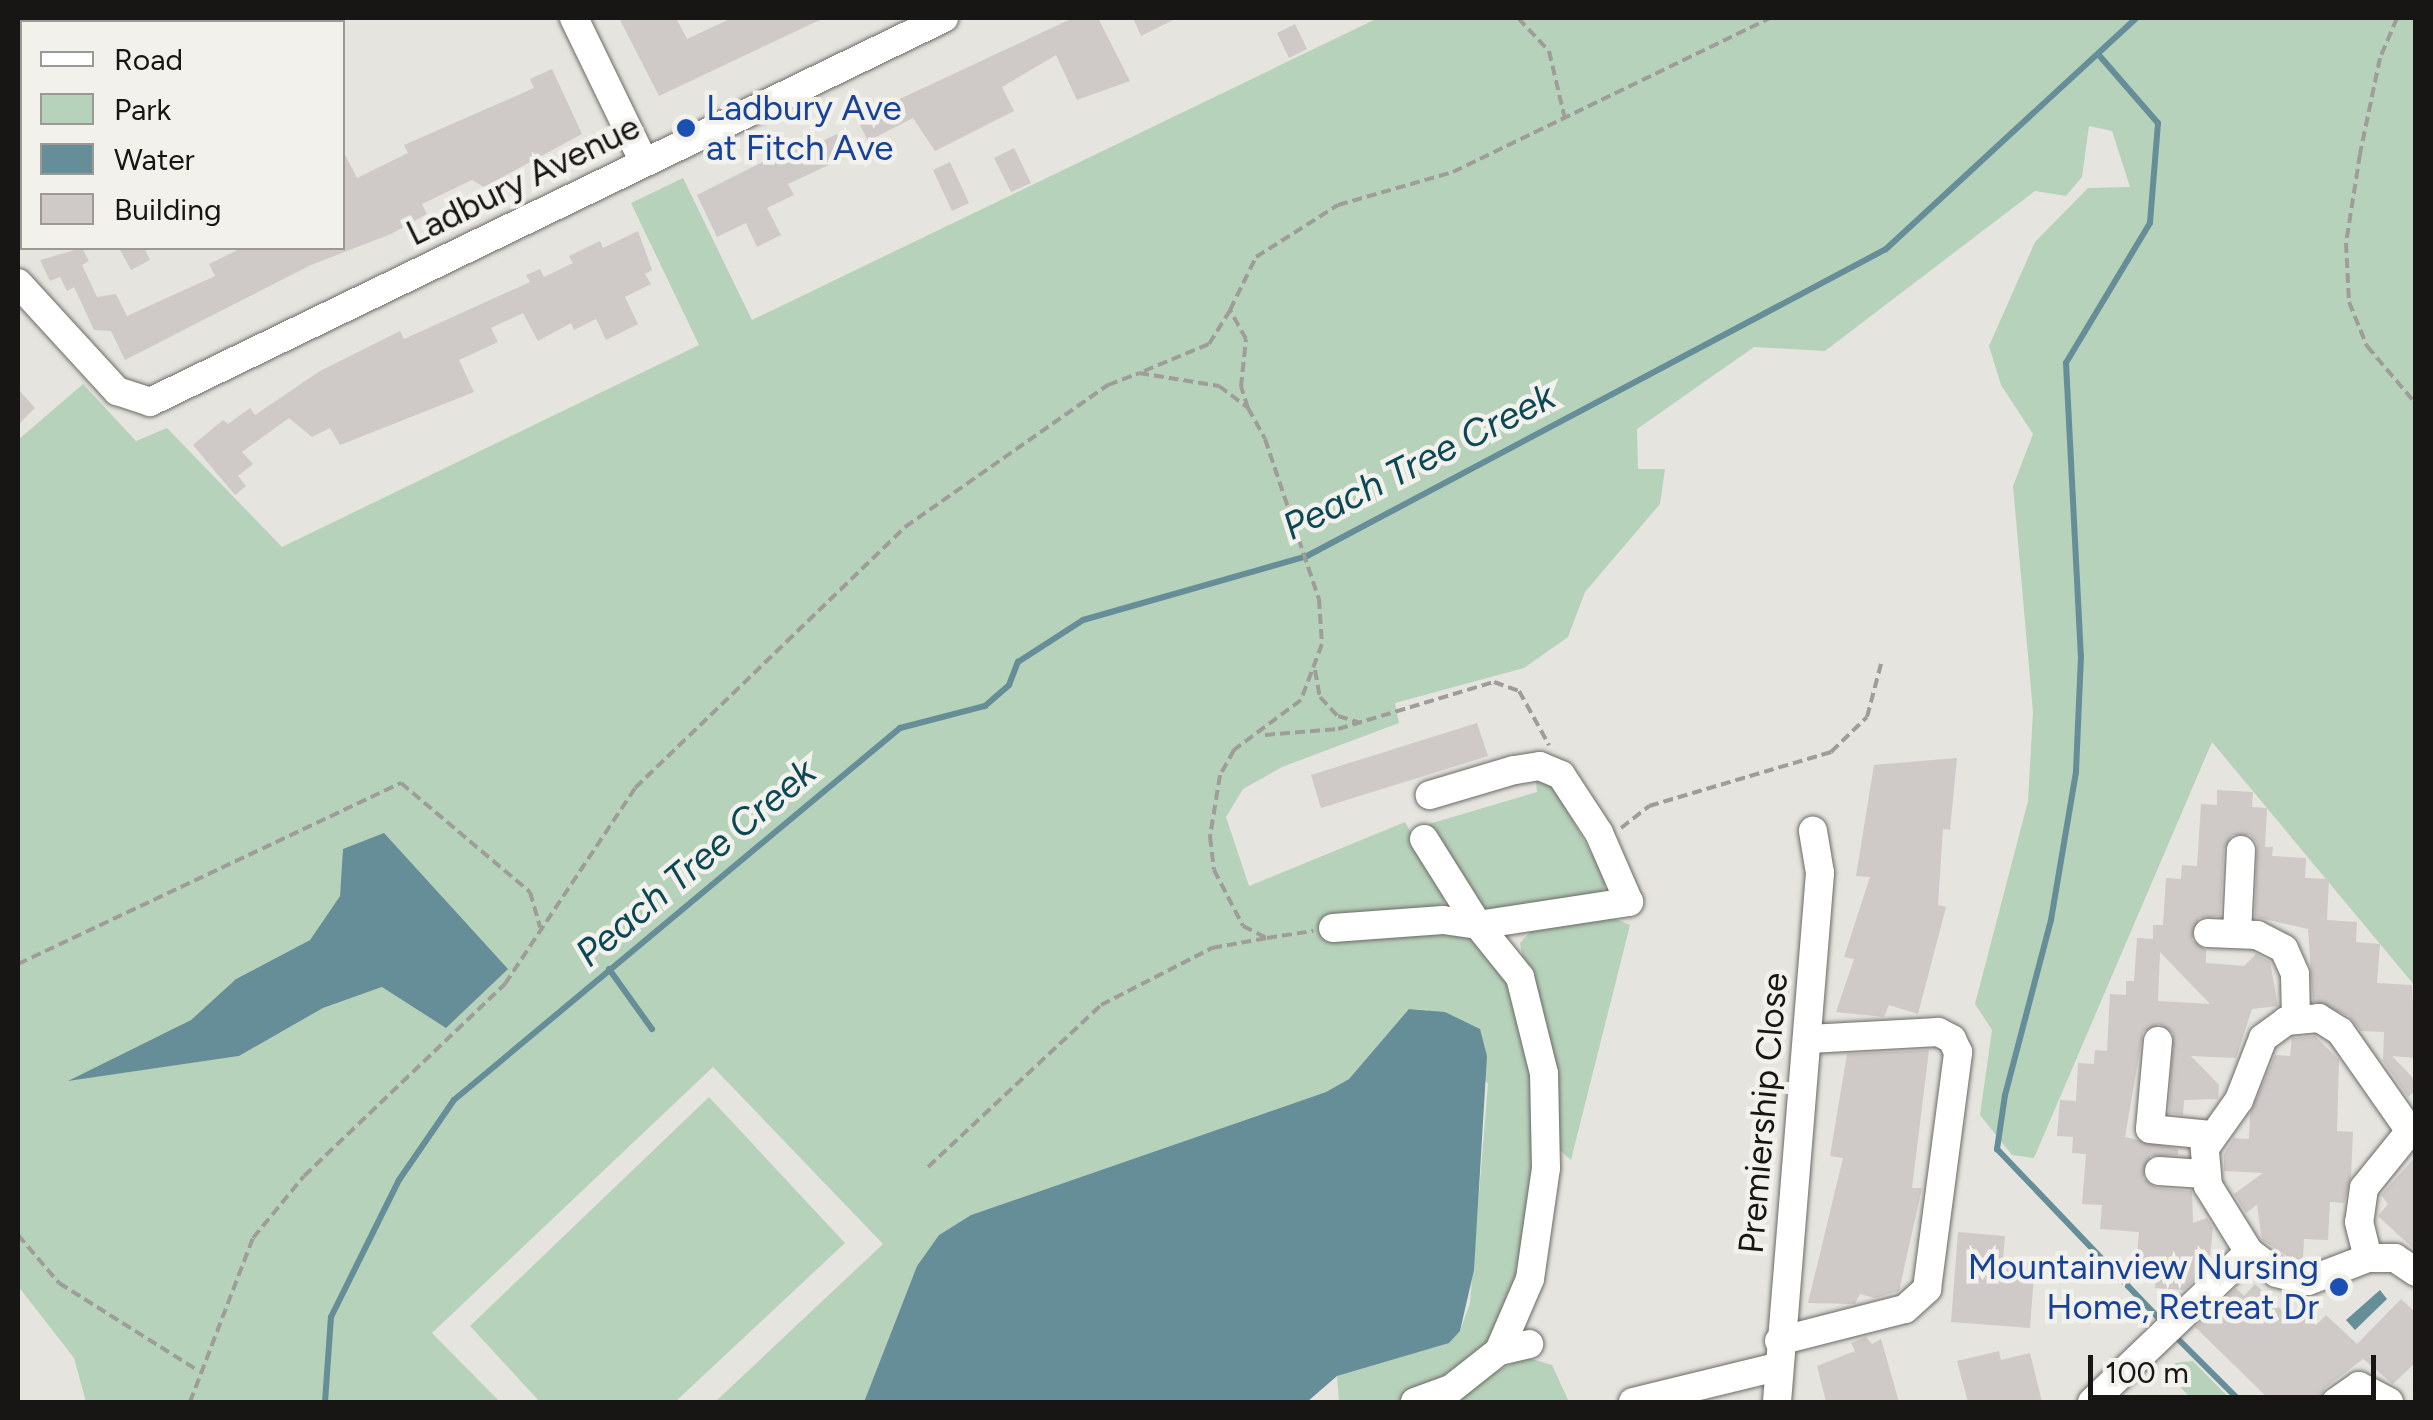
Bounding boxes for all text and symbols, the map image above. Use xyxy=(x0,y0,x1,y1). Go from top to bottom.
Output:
legend xyxy=(20,20,345,250)
text: Road xyxy=(114,41,183,78)
place label: Ladbury Ave at Fitch Ave xyxy=(706,87,902,169)
text: Park xyxy=(114,91,171,128)
street label: Ladbury Avenue xyxy=(400,105,646,255)
marker: Ladbury Ave at Fitch Ave xyxy=(675,117,697,139)
text: Water xyxy=(114,141,195,178)
text: Building xyxy=(114,191,222,228)
water label: Peach Tree Creek xyxy=(1275,374,1563,550)
water label: Peach Tree Creek xyxy=(567,749,825,977)
street label: Premiership Close xyxy=(1730,971,1796,1255)
place label: Mountainview Nursing Home, Retreat Dr xyxy=(1968,1246,2319,1328)
marker: Mountainview Nursing Home, Retreat Dr xyxy=(2328,1276,2350,1298)
scale bar xyxy=(2093,1335,2380,1397)
text: 100 m xyxy=(2105,1354,2189,1391)

